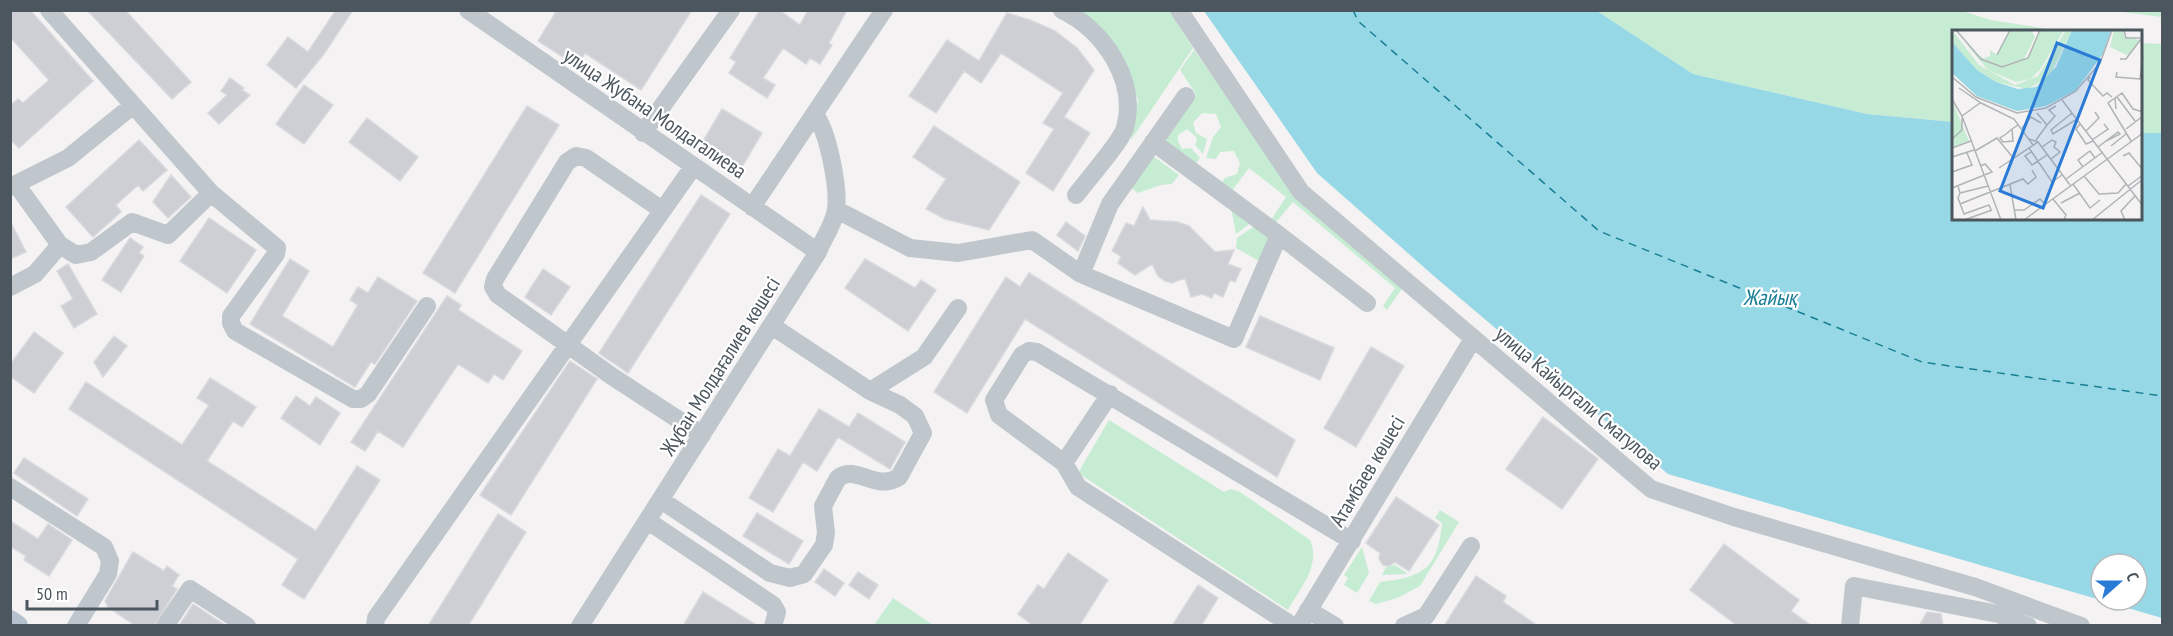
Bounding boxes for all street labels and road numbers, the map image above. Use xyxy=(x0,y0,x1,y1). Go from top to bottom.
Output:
street label: улица Жубана Молдагалиева xyxy=(558,42,752,184)
street label: Жұбан Молдағалиев көшесі xyxy=(653,272,786,461)
street label: улица Кайыргали Смагулова xyxy=(1490,320,1668,476)
street label: Атамбаев көшесі xyxy=(1323,411,1411,531)

